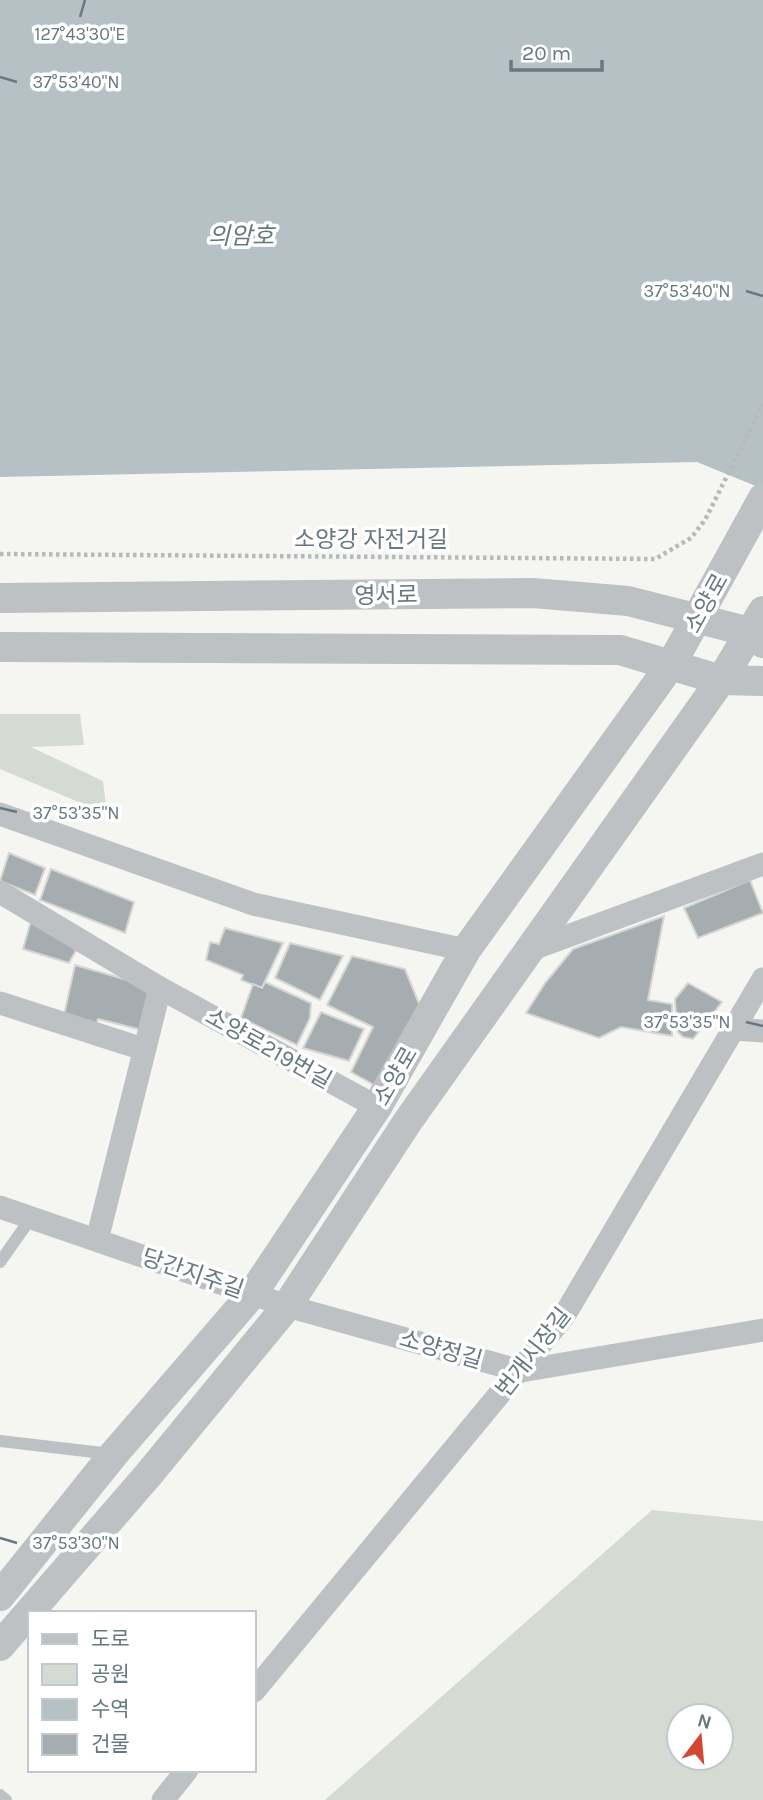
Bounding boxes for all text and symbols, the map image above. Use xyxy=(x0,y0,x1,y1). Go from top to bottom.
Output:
text: 127°43'30"E xyxy=(35,23,126,45)
scale bar xyxy=(511,28,602,72)
text: 20 m xyxy=(522,41,571,65)
text: 37°53'40"N xyxy=(33,71,119,93)
water label: 의암호 xyxy=(208,222,276,250)
text: 37°53'40"N xyxy=(644,280,730,302)
street label: 소양강 자전거길 xyxy=(294,526,448,553)
street label: 소양로 xyxy=(679,569,734,638)
street label: 영서로 xyxy=(354,581,418,610)
text: 37°53'35"N xyxy=(32,802,120,824)
street label: 소양로219번길 xyxy=(201,1003,337,1094)
text: 37°53'35"N xyxy=(643,1011,731,1033)
street label: 소양로 xyxy=(368,1042,423,1110)
street label: 당간지주길 xyxy=(138,1243,247,1303)
street label: 번개시장길 xyxy=(490,1302,577,1402)
street label: 소양정길 xyxy=(396,1325,485,1374)
text: 37°53'30"N xyxy=(32,1532,120,1554)
legend xyxy=(28,1611,256,1772)
text: 도로 xyxy=(91,1627,130,1651)
text: 공원 xyxy=(91,1662,130,1686)
text: 수역 xyxy=(91,1697,130,1721)
north arrow xyxy=(665,1702,735,1772)
text: N xyxy=(695,1709,714,1734)
text: 건물 xyxy=(91,1732,130,1756)

